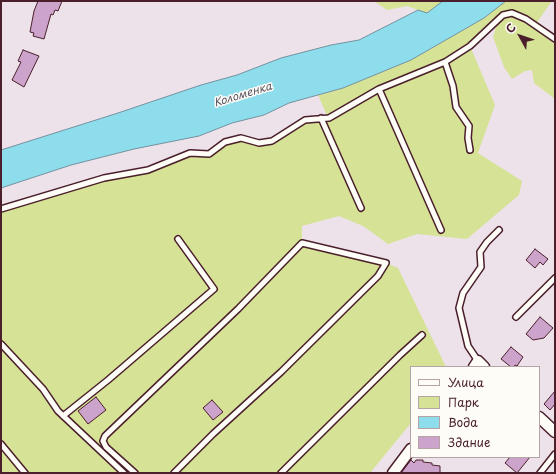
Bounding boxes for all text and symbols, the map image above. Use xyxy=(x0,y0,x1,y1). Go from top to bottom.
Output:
north arrow xyxy=(500,16,540,56)
text: С xyxy=(501,19,520,37)
water label: Коломенка xyxy=(212,80,274,110)
legend xyxy=(410,366,540,458)
text: Улица xyxy=(448,373,484,391)
text: Парк xyxy=(448,393,479,411)
text: Вода xyxy=(448,413,478,431)
text: Здание xyxy=(448,433,490,451)

